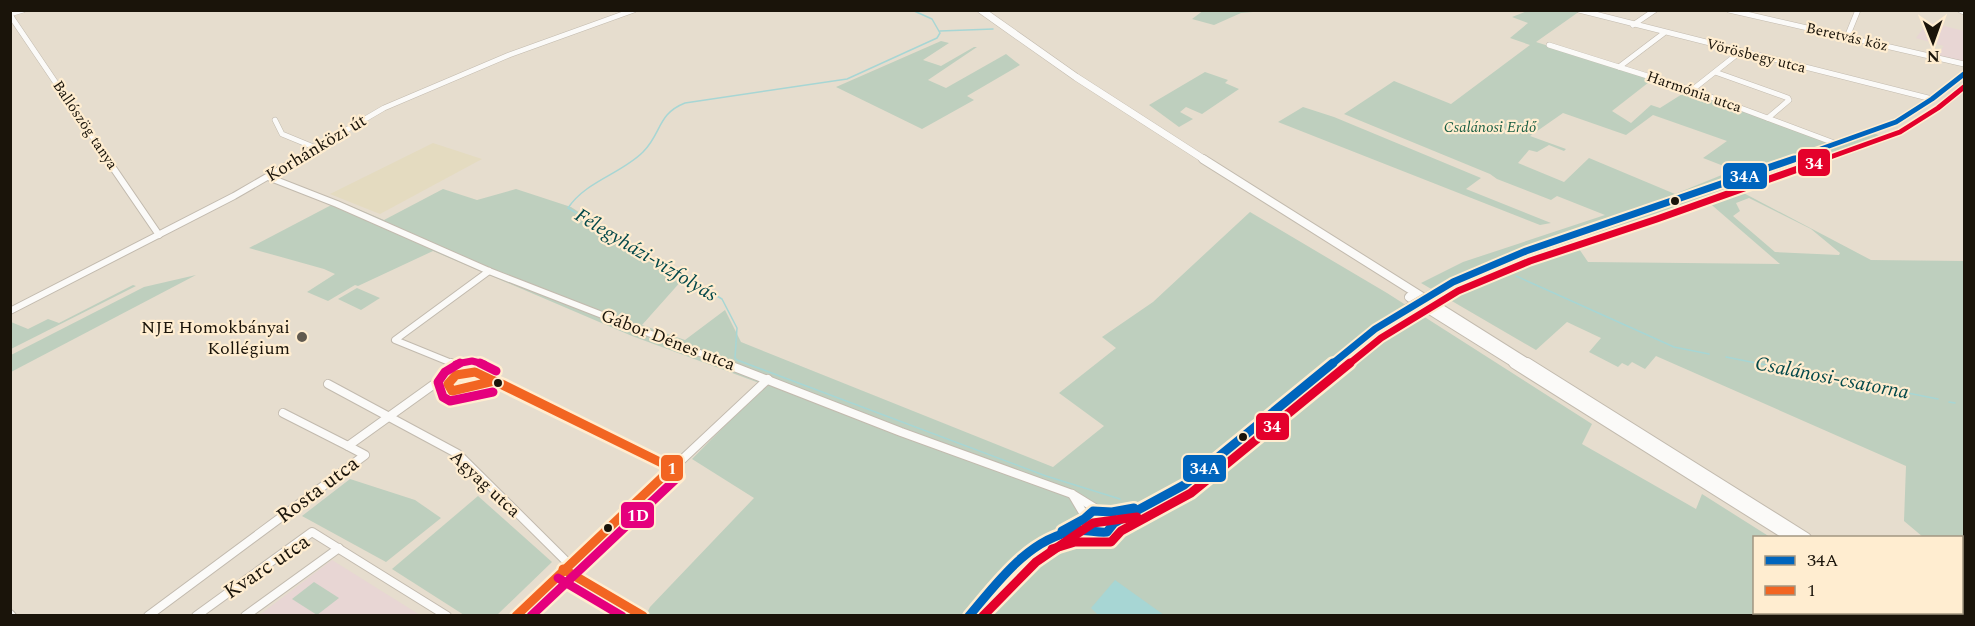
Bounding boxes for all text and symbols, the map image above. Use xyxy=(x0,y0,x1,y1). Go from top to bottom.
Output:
north arrow xyxy=(1903,12,1963,72)
street label: Beretvás köz xyxy=(1804,16,1890,58)
street label: Vörösbegy utca xyxy=(1704,33,1809,80)
text: N xyxy=(1927,44,1940,68)
street label: Harmónia utca xyxy=(1643,65,1745,119)
street label: Ballószög tanya xyxy=(47,76,124,175)
street label: Korhánközi út xyxy=(260,107,372,189)
park label: Csalánosi Erdő xyxy=(1444,116,1537,139)
line badge: 34 xyxy=(1797,148,1831,177)
text: 34 xyxy=(1805,152,1823,176)
line badge: 34A xyxy=(1722,162,1768,190)
text: 34A xyxy=(1730,165,1761,189)
unlabelled marker xyxy=(1669,195,1681,207)
water label: Félegyházi-vízfolyás xyxy=(569,200,723,310)
street label: Gábor Dénes utca xyxy=(597,302,739,378)
place label: NJE Homokbányai Kollégium xyxy=(141,314,290,362)
marker: NJE Homokbányai Kollégium xyxy=(295,330,309,344)
water label: Csalánosi-csatorna xyxy=(1753,348,1911,408)
unlabelled marker xyxy=(492,377,504,389)
line badge: 34 xyxy=(1255,412,1290,441)
text: 34 xyxy=(1263,415,1281,439)
unlabelled marker xyxy=(1237,431,1249,443)
street label: Agyag utca xyxy=(443,444,527,524)
street label: Rosta utca xyxy=(270,448,367,532)
line badge: 1 xyxy=(660,454,684,482)
line badge: 34A xyxy=(1182,454,1227,483)
text: 1 xyxy=(668,457,676,481)
text: 34A xyxy=(1190,457,1221,481)
line badge: 1D xyxy=(620,501,655,529)
text: 1D xyxy=(627,504,649,528)
unlabelled marker xyxy=(602,522,614,534)
street label: Kvarc utca xyxy=(217,526,317,608)
legend xyxy=(1753,536,1963,614)
text: 34A xyxy=(1807,547,1839,574)
text: 1 xyxy=(1807,577,1816,604)

